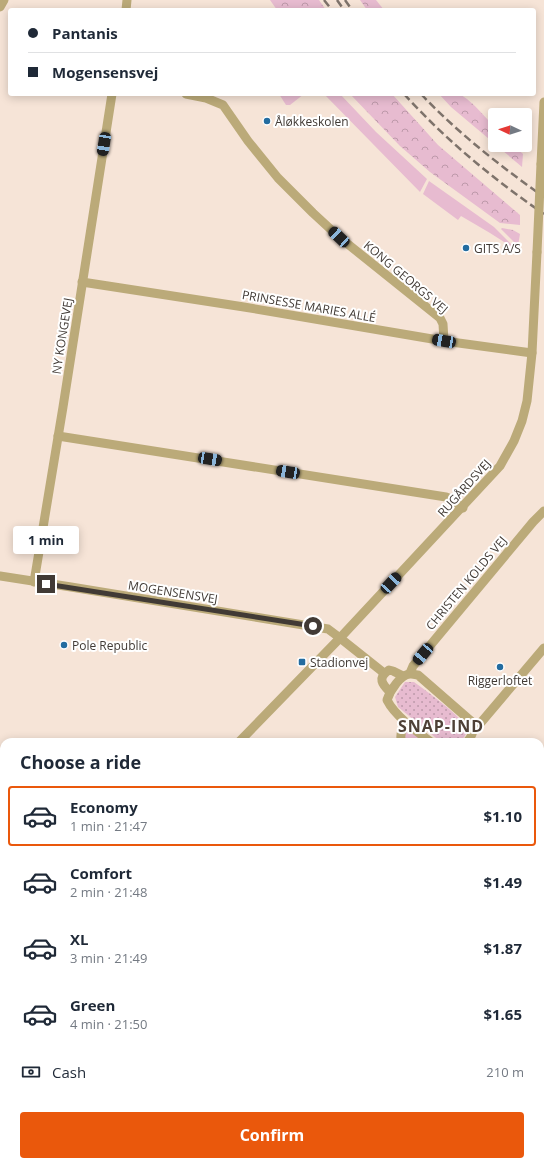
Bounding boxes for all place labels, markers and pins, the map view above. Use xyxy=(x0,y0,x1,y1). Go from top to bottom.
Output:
place label: Åløkkeskolen xyxy=(275,113,349,130)
marker: Åløkkeskolen xyxy=(262,116,272,126)
place label: GITS A/S xyxy=(474,240,521,257)
marker: GITS A/S xyxy=(461,243,471,253)
place label: Pole Republic xyxy=(72,637,148,654)
marker: Pole Republic xyxy=(59,640,69,650)
place label: Stadionvej xyxy=(310,654,368,671)
marker: Stadionvej xyxy=(297,657,307,667)
marker: Riggerloftet xyxy=(495,662,505,672)
place label: Riggerloftet xyxy=(468,672,532,689)

